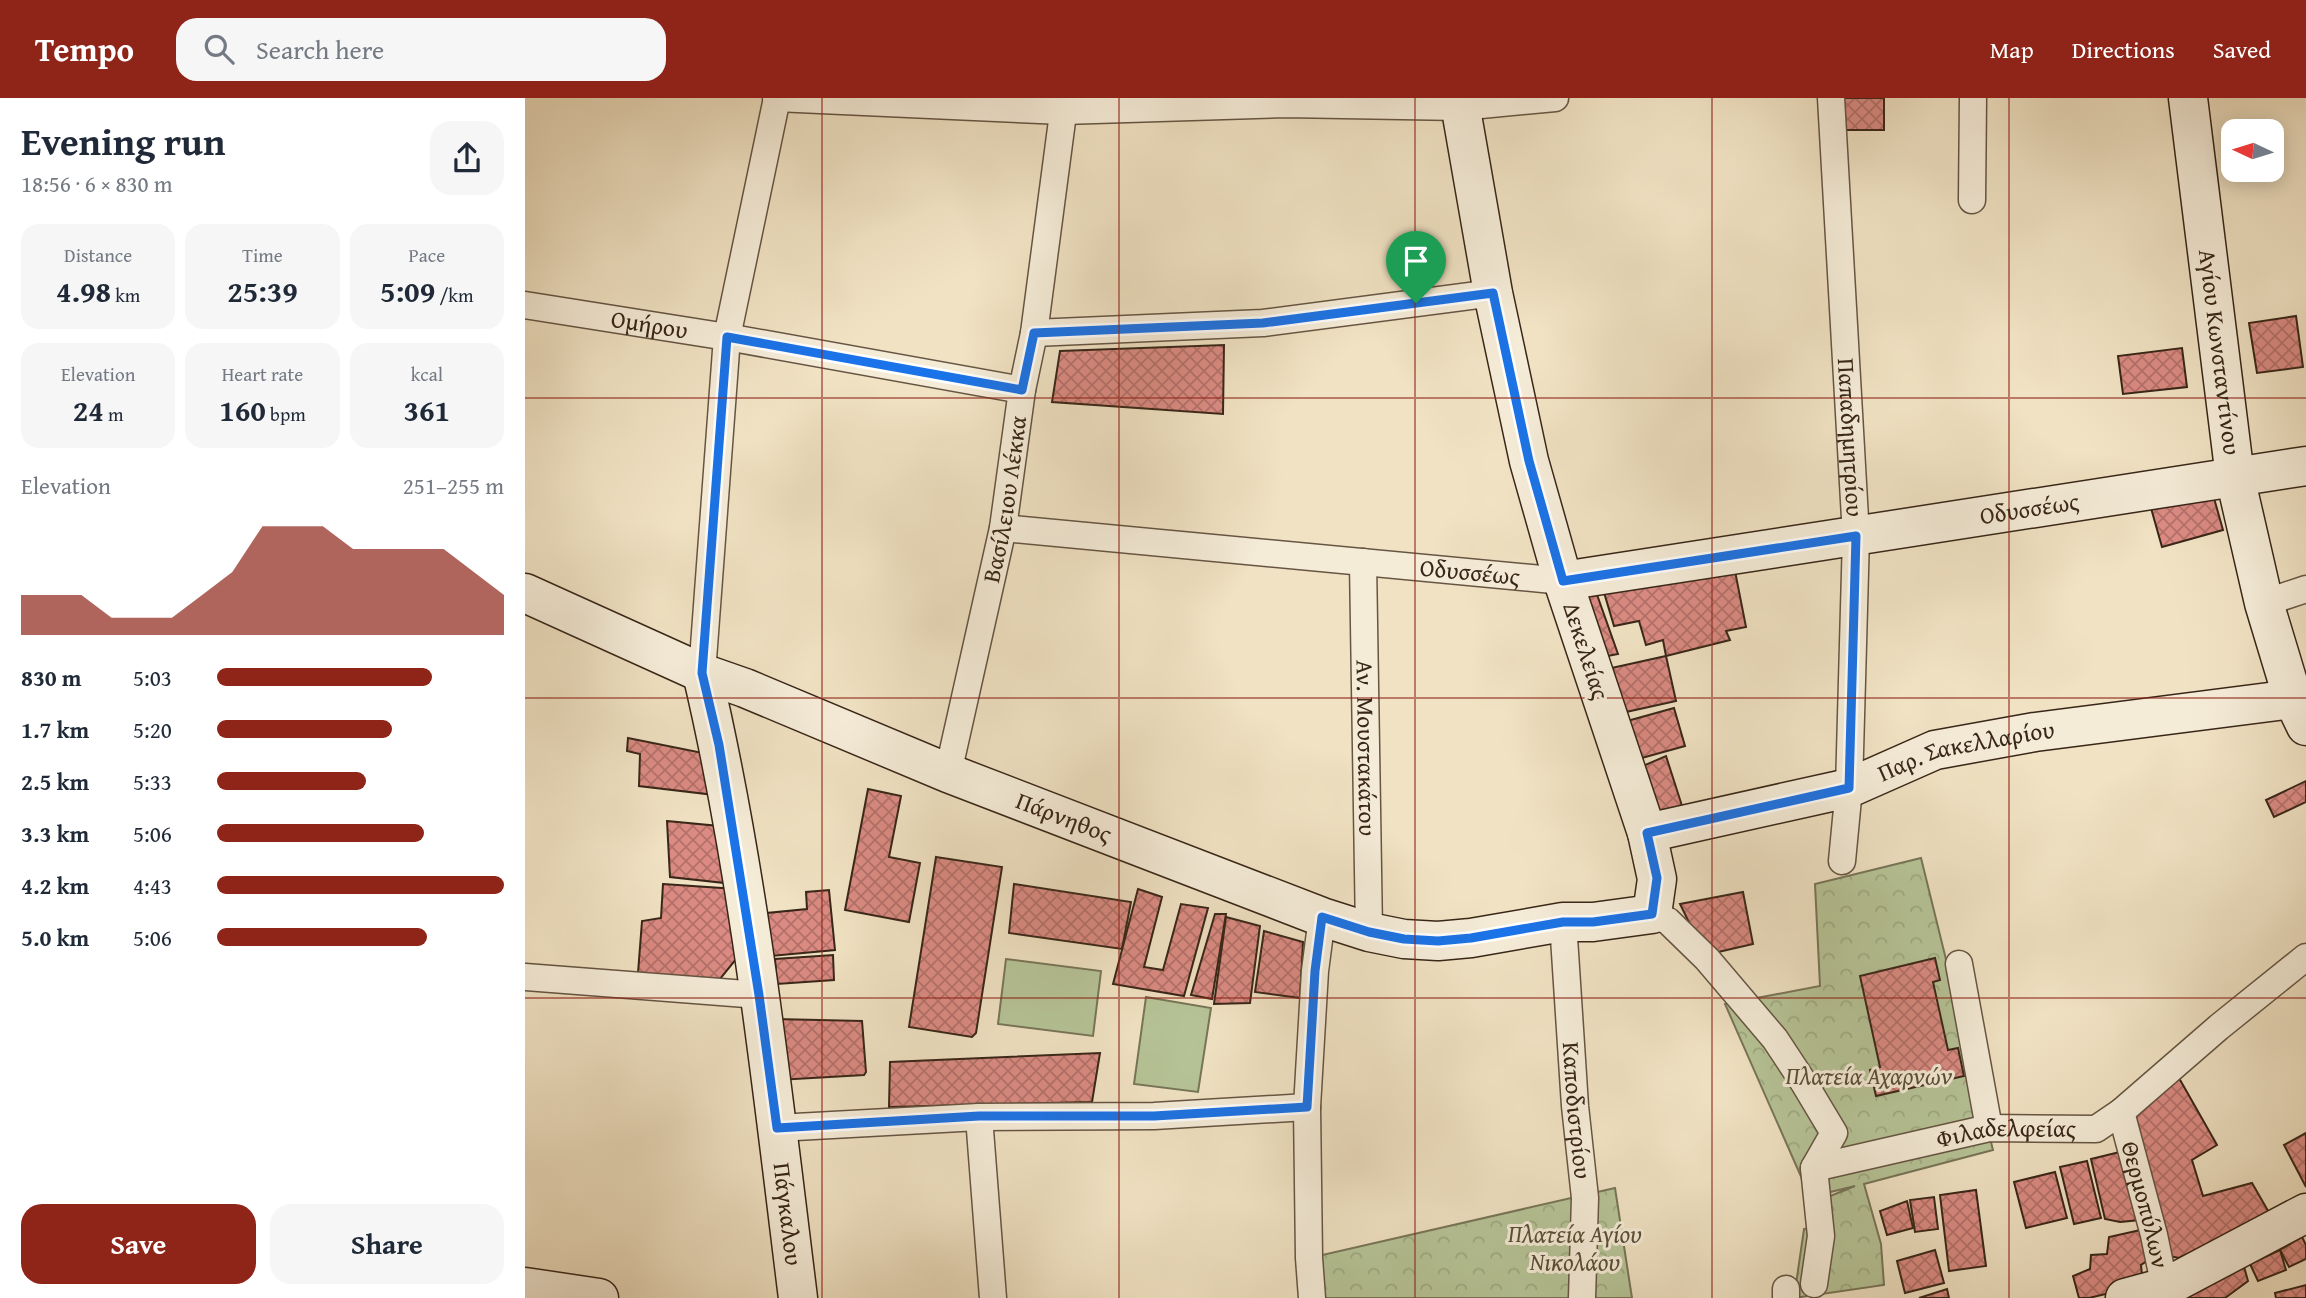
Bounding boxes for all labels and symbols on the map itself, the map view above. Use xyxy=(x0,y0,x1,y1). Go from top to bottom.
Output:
north arrow xyxy=(2221,119,2284,182)
pin xyxy=(1386,231,1446,303)
street label: Αγίου Κωνσταντίνου xyxy=(2190,247,2250,457)
street label: Ομήρου xyxy=(609,301,690,348)
street label: Παπαδημητρίου xyxy=(1829,357,1873,518)
street label: Βασίλειου Λέκκα xyxy=(973,413,1035,586)
street label: Οδυσσέως xyxy=(1977,483,2082,533)
street label: Οδυσσέως xyxy=(1418,550,1521,594)
street label: Δεκελείας xyxy=(1554,598,1619,704)
street label: Αν. Μουστακάτου xyxy=(1348,660,1385,836)
street label: Παρ. Σακελλαρίου xyxy=(1872,712,2057,790)
street label: Πάρνηθος xyxy=(1011,783,1117,851)
street label: Καποδιστρίου xyxy=(1554,1041,1601,1181)
park label: Πλατεία Αχαρνών xyxy=(1784,1058,1953,1093)
street label: Φιλαδελφείας xyxy=(1932,1110,2076,1157)
street label: Θερμοπύλων xyxy=(2113,1137,2178,1271)
street label: Πάγκαλου xyxy=(765,1161,812,1267)
park label: Πλατεία Αγίου Νικολάου xyxy=(1507,1216,1642,1279)

